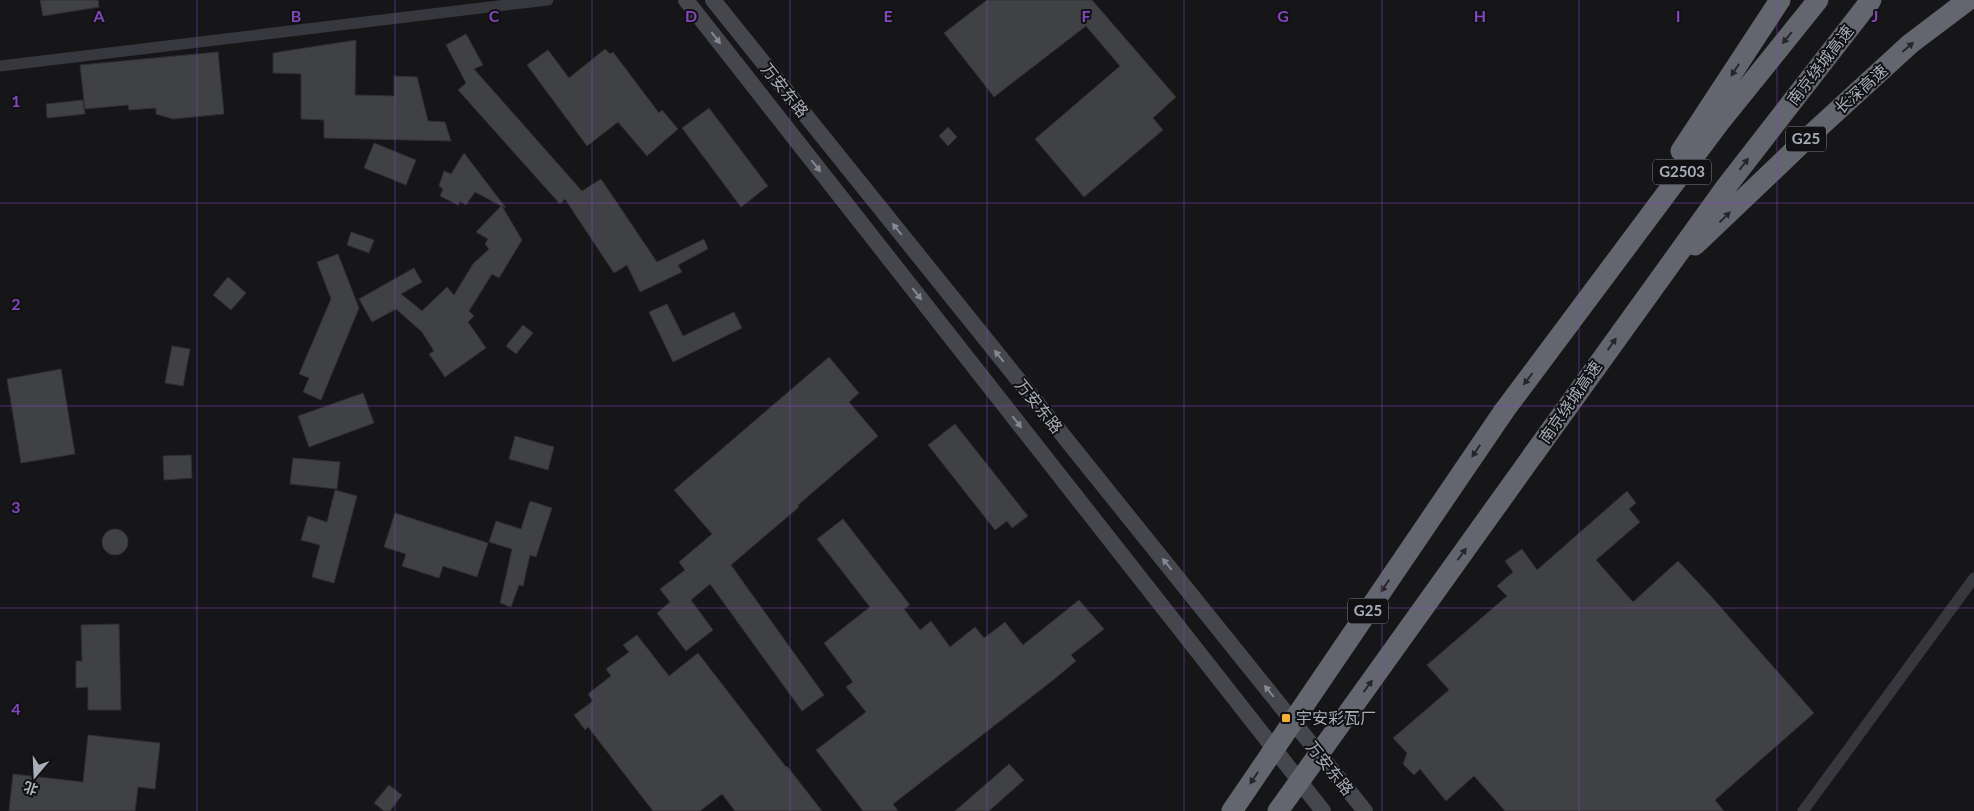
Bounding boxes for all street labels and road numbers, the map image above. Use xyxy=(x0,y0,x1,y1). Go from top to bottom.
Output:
street label: 南京绕城高速 xyxy=(1783,21,1857,108)
street label: 万安东路 xyxy=(758,59,813,121)
street label: 长深高速 xyxy=(1831,60,1891,117)
road number: G25 xyxy=(1786,126,1826,152)
road number: G2503 xyxy=(1653,160,1711,184)
street label: 南京绕城高速 xyxy=(1534,357,1605,446)
street label: 万安东路 xyxy=(1012,375,1067,437)
road number: G25 xyxy=(1348,598,1388,624)
street label: 万安东路 xyxy=(1303,737,1358,799)

